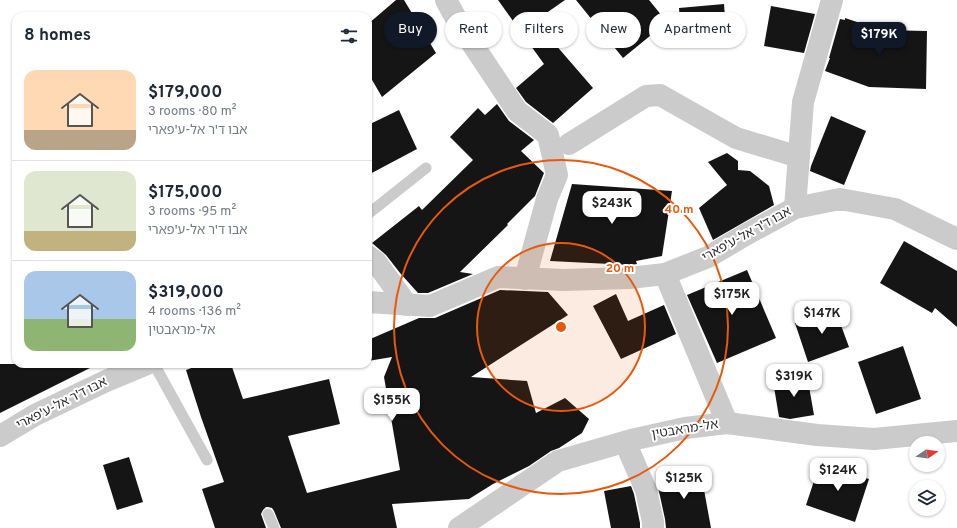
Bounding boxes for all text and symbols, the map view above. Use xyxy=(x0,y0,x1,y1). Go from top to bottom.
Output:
chip: Buy xyxy=(384,12,437,48)
chip: Rent xyxy=(445,12,502,48)
chip: Filters xyxy=(510,12,578,48)
chip: New xyxy=(586,12,641,48)
chip: Apartment xyxy=(649,12,746,48)
pin: $179K xyxy=(851,22,907,56)
text: 8 homes xyxy=(24,25,91,47)
icon: filters xyxy=(338,25,360,47)
text: $179K xyxy=(860,27,898,43)
text: $179,000 xyxy=(148,82,222,104)
icon: home xyxy=(56,86,104,134)
text: 3 rooms · 80 m² xyxy=(148,104,236,120)
text: אבו ד'ר אל-ע'פארי xyxy=(148,123,248,139)
text: $175,000 xyxy=(148,182,222,204)
icon: home xyxy=(56,187,104,235)
pin: $243K xyxy=(584,191,640,225)
text: $243K xyxy=(591,196,633,212)
text: 40 m xyxy=(664,202,694,218)
text: 3 rooms · 95 m² xyxy=(148,204,236,220)
street label: אבו ד'ר אל-ע'פארי xyxy=(700,204,794,266)
text: אבו ד'ר אל-ע'פארי xyxy=(148,223,248,239)
text: 20 m xyxy=(606,261,634,277)
text: $319,000 xyxy=(148,282,224,304)
pin: $175K xyxy=(704,282,760,316)
icon: home xyxy=(56,287,104,335)
text: $175K xyxy=(713,287,751,303)
pin: $147K xyxy=(794,301,850,335)
text: 4 rooms · 136 m² xyxy=(148,304,241,320)
text: $147K xyxy=(803,306,841,322)
centre of rings xyxy=(554,320,568,334)
text: אל-מראבטין xyxy=(148,323,216,339)
pin: $319K xyxy=(766,364,822,398)
text: $319K xyxy=(775,369,813,385)
street label: אבו ד'ר אל-ע'פארי xyxy=(14,374,110,434)
pin: $155K xyxy=(364,388,420,422)
text: $155K xyxy=(373,393,411,409)
street label: אל-מראבטין xyxy=(650,417,720,443)
north arrow xyxy=(909,436,945,472)
map controls xyxy=(909,436,945,516)
pin: $124K xyxy=(810,458,866,492)
text: $124K xyxy=(819,463,857,479)
pin: $125K xyxy=(656,466,712,500)
text: $125K xyxy=(665,471,703,487)
button: layers xyxy=(909,480,945,516)

